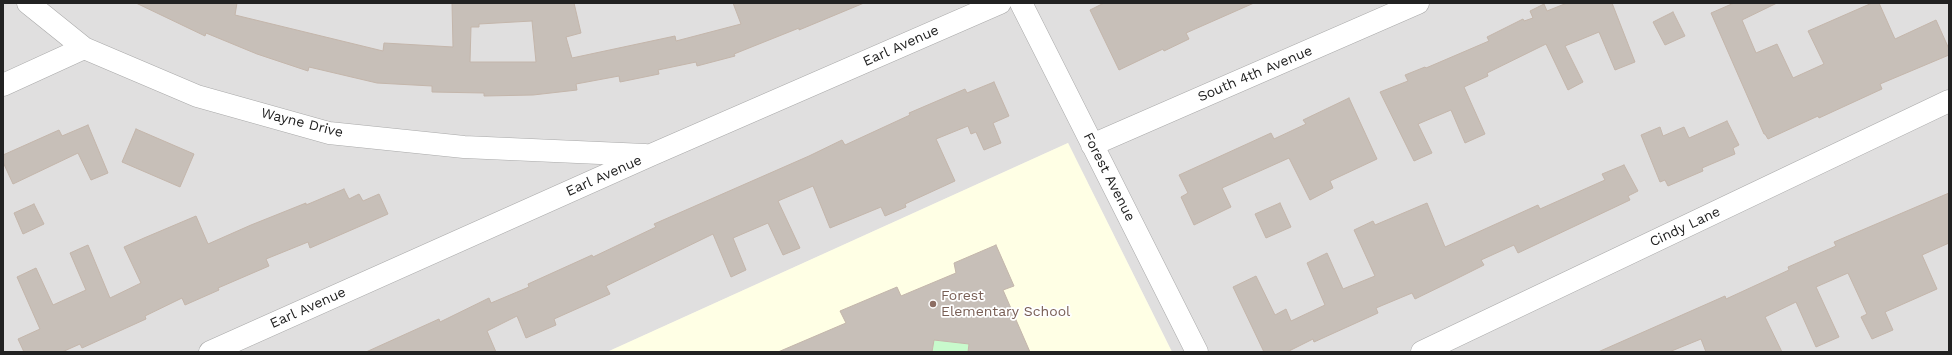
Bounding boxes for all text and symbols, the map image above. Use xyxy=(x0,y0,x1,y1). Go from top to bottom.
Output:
street label: Earl Avenue xyxy=(861,22,941,70)
street label: South 4th Avenue xyxy=(1195,42,1315,106)
street label: Wayne Drive xyxy=(259,105,345,141)
street label: Forest Avenue xyxy=(1079,130,1139,224)
street label: Earl Avenue xyxy=(564,152,644,200)
street label: Cindy Lane xyxy=(1647,203,1723,251)
street label: Earl Avenue xyxy=(268,284,348,332)
place label: Forest Elementary School xyxy=(941,288,1070,320)
marker: Forest Elementary School xyxy=(928,299,938,309)

